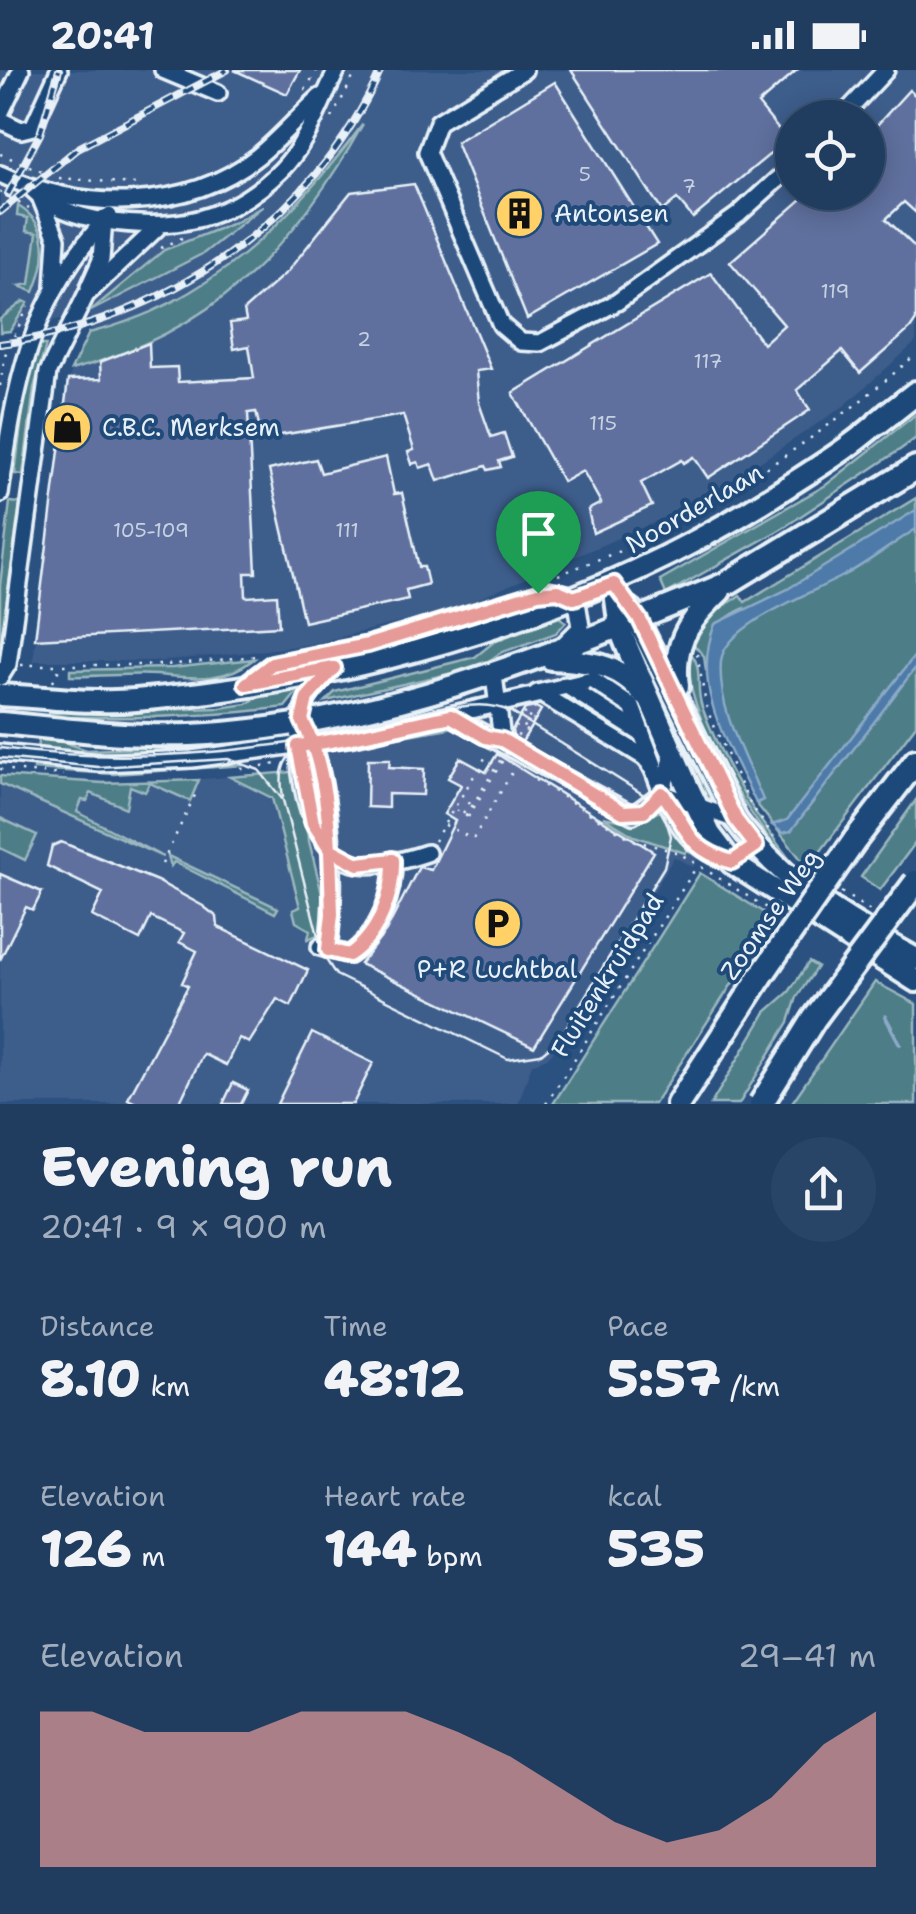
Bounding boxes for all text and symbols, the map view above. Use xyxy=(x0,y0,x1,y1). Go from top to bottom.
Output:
text: 20:41 xyxy=(50,10,155,61)
map controls xyxy=(775,100,885,210)
button: locate xyxy=(775,100,885,210)
house number: 5 xyxy=(579,161,591,187)
house number: 7 xyxy=(682,173,696,199)
building icon: Antonsen xyxy=(493,187,545,239)
place label: Antonsen xyxy=(554,196,669,230)
house number: 119 xyxy=(820,278,850,304)
house number: 2 xyxy=(357,326,371,352)
house number: 117 xyxy=(694,348,723,374)
shop icon: C.B.C. Merksem xyxy=(41,401,93,453)
place label: C.B.C. Merksem xyxy=(102,410,280,444)
house number: 115 xyxy=(589,410,617,436)
street label: Noorderlaan xyxy=(619,455,769,561)
pin xyxy=(496,491,581,594)
icon: arrive xyxy=(511,506,566,561)
house number: 105-109 xyxy=(113,517,189,543)
house number: 111 xyxy=(335,517,359,543)
street label: Zoomse Weg xyxy=(712,842,828,986)
street label: Fluitenkruidpad xyxy=(543,886,671,1064)
parking icon: P+R Luchtbal xyxy=(471,897,523,949)
place label: P+R Luchtbal xyxy=(417,952,578,986)
text: Evening run xyxy=(40,1130,392,1204)
button: share xyxy=(771,1137,876,1242)
text: 20:41 · 9 × 900 m xyxy=(40,1205,327,1248)
text: Distance xyxy=(40,1307,155,1345)
text: Time xyxy=(324,1307,388,1345)
text: Pace xyxy=(607,1307,669,1345)
text: 8.10 xyxy=(40,1345,141,1412)
text: 48:12 xyxy=(324,1345,464,1412)
text: 5:57 xyxy=(607,1345,721,1412)
text: km xyxy=(141,1367,190,1405)
text: /km xyxy=(721,1367,780,1405)
text: Elevation xyxy=(40,1477,165,1515)
text: Heart rate xyxy=(324,1477,466,1515)
text: kcal xyxy=(607,1477,662,1515)
text: 126 xyxy=(40,1515,132,1582)
text: 144 xyxy=(324,1515,417,1582)
text: 535 xyxy=(607,1515,705,1582)
text: m xyxy=(132,1537,165,1575)
text: bpm xyxy=(417,1537,483,1575)
text: Elevation xyxy=(40,1634,183,1677)
text: 29–41 m xyxy=(738,1634,876,1677)

